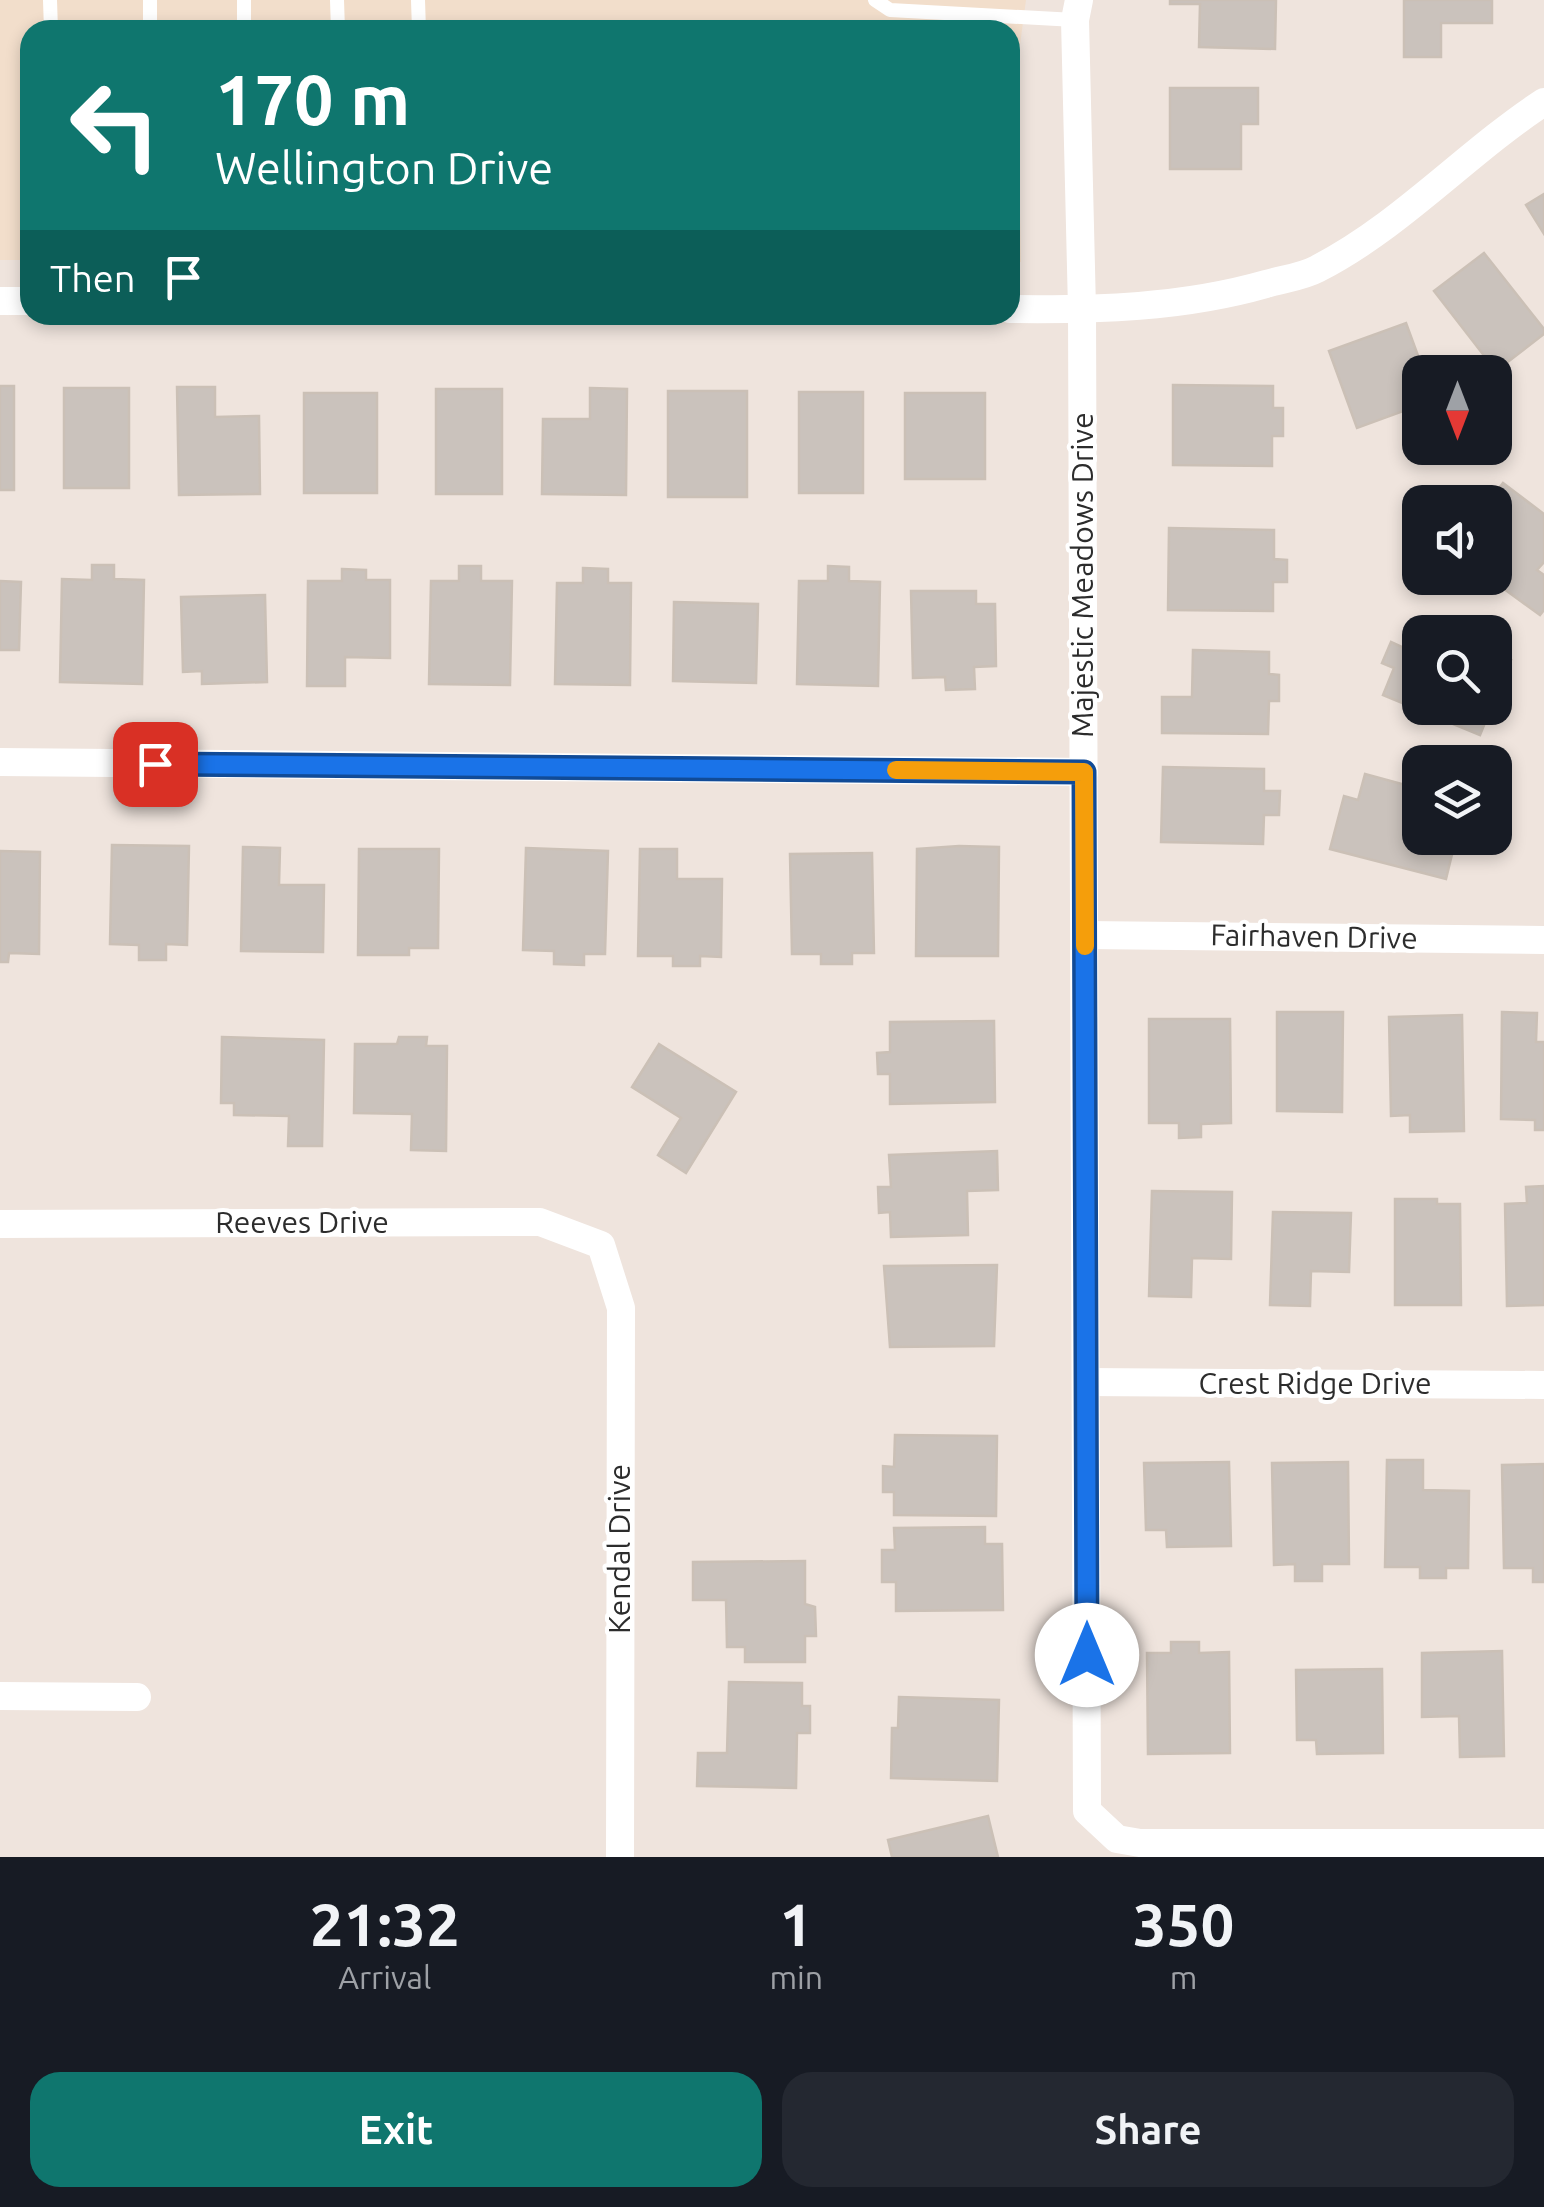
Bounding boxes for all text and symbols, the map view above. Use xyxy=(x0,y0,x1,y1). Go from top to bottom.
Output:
icon: left xyxy=(50,60,180,190)
text: 170 m xyxy=(215,60,410,138)
text: Wellington Drive xyxy=(215,142,553,193)
icon: arrive xyxy=(156,250,211,305)
text: Then xyxy=(50,257,136,299)
north arrow xyxy=(1402,355,1512,465)
map controls xyxy=(1402,355,1512,855)
street label: Majestic Meadows Drive xyxy=(1065,412,1099,738)
button: sound xyxy=(1402,485,1512,595)
button: search xyxy=(1402,615,1512,725)
pin xyxy=(113,722,198,807)
icon: arrive xyxy=(128,737,183,792)
button: layers xyxy=(1402,745,1512,855)
street label: Fairhaven Drive xyxy=(1210,917,1418,955)
street label: Reeves Drive xyxy=(215,1205,389,1239)
street label: Crest Ridge Drive xyxy=(1198,1366,1432,1400)
street label: Kendal Drive xyxy=(602,1464,636,1634)
position arrow xyxy=(1035,1603,1139,1707)
text: 21:32 xyxy=(310,1890,460,1957)
text: 1 xyxy=(779,1890,813,1957)
text: 350 xyxy=(1133,1890,1234,1957)
text: Arrival xyxy=(338,1959,431,1995)
text: min xyxy=(769,1959,823,1995)
text: m xyxy=(1170,1959,1197,1995)
button: Exit xyxy=(30,2072,762,2187)
button: Share xyxy=(782,2072,1514,2187)

